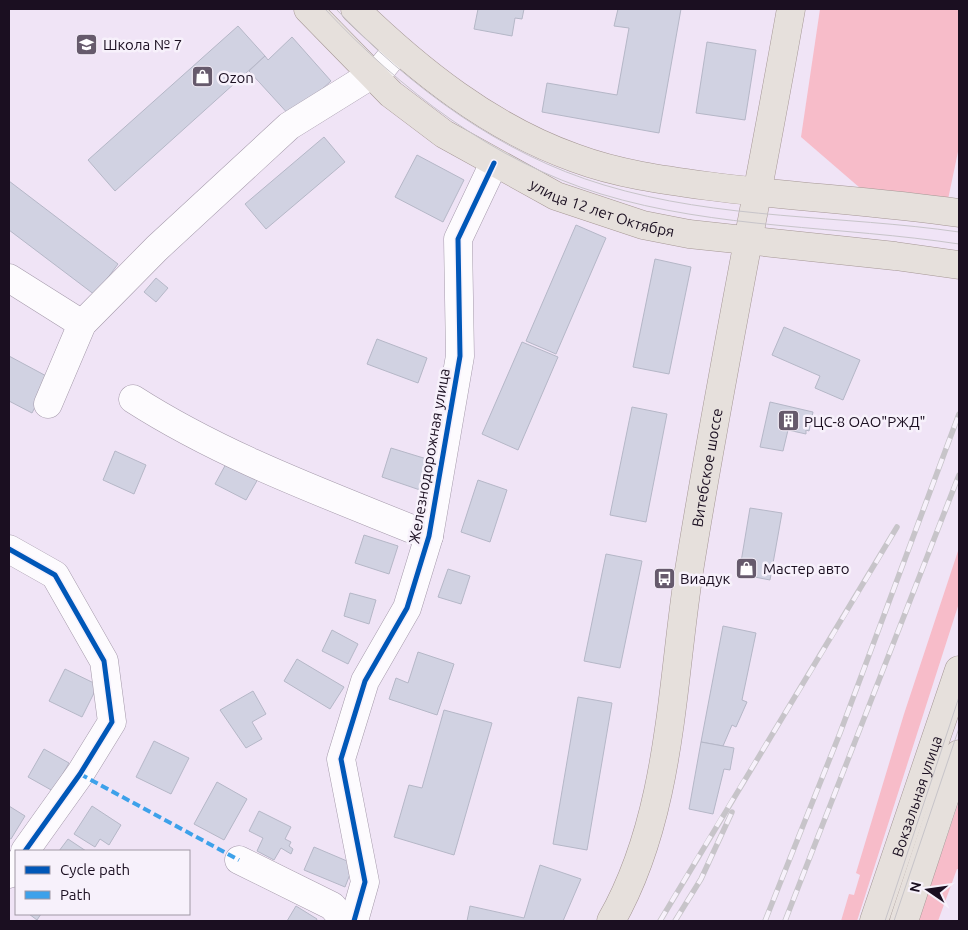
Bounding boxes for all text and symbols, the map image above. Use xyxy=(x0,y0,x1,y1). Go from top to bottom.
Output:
school or university icon: Школа № 7 xyxy=(75,32,99,56)
place label: Школа № 7 xyxy=(103,36,182,53)
shop icon: Ozon xyxy=(190,65,214,89)
place label: Ozon xyxy=(218,69,254,86)
street label: улица 12 лет Октября xyxy=(527,175,676,239)
street label: Железнодорожная улица xyxy=(405,367,453,545)
street label: Витебское шоссе xyxy=(688,407,725,528)
building icon: РЦС-8 ОАО"РЖД" xyxy=(776,409,800,433)
place label: РЦС-8 ОАО"РЖД" xyxy=(804,413,926,430)
shop icon: Мастер авто xyxy=(735,556,759,580)
place label: Мастер авто xyxy=(763,560,850,577)
bus stop icon: Виадук xyxy=(652,566,676,590)
place label: Виадук xyxy=(680,570,730,587)
street label: Вокзальная улица xyxy=(888,733,945,859)
legend xyxy=(15,850,190,915)
text: Cycle path xyxy=(60,861,130,878)
north arrow xyxy=(903,865,953,915)
text: N xyxy=(906,880,924,894)
text: Path xyxy=(60,886,91,903)

